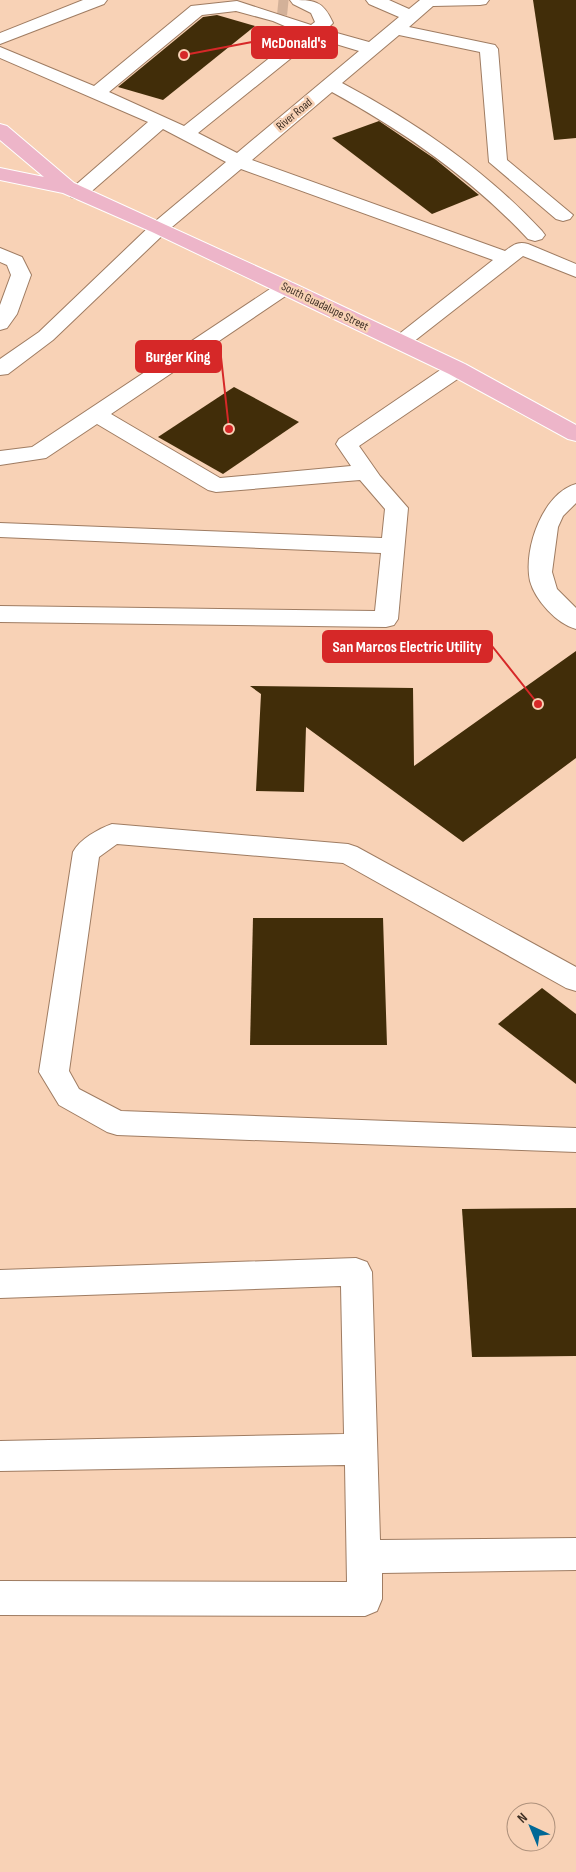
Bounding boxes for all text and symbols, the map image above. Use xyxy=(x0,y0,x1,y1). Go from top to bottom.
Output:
callout: McDonald's xyxy=(252,27,337,58)
text: McDonald's xyxy=(261,34,327,53)
street label: River Road xyxy=(273,95,315,134)
street label: South Guadalupe Street xyxy=(279,279,371,334)
callout: Burger King xyxy=(136,341,221,372)
text: Burger King xyxy=(145,348,211,367)
callout: San Marcos Electric Utility xyxy=(323,631,492,662)
text: San Marcos Electric Utility xyxy=(332,638,482,657)
north arrow xyxy=(506,1802,556,1852)
text: N xyxy=(514,1809,531,1827)

